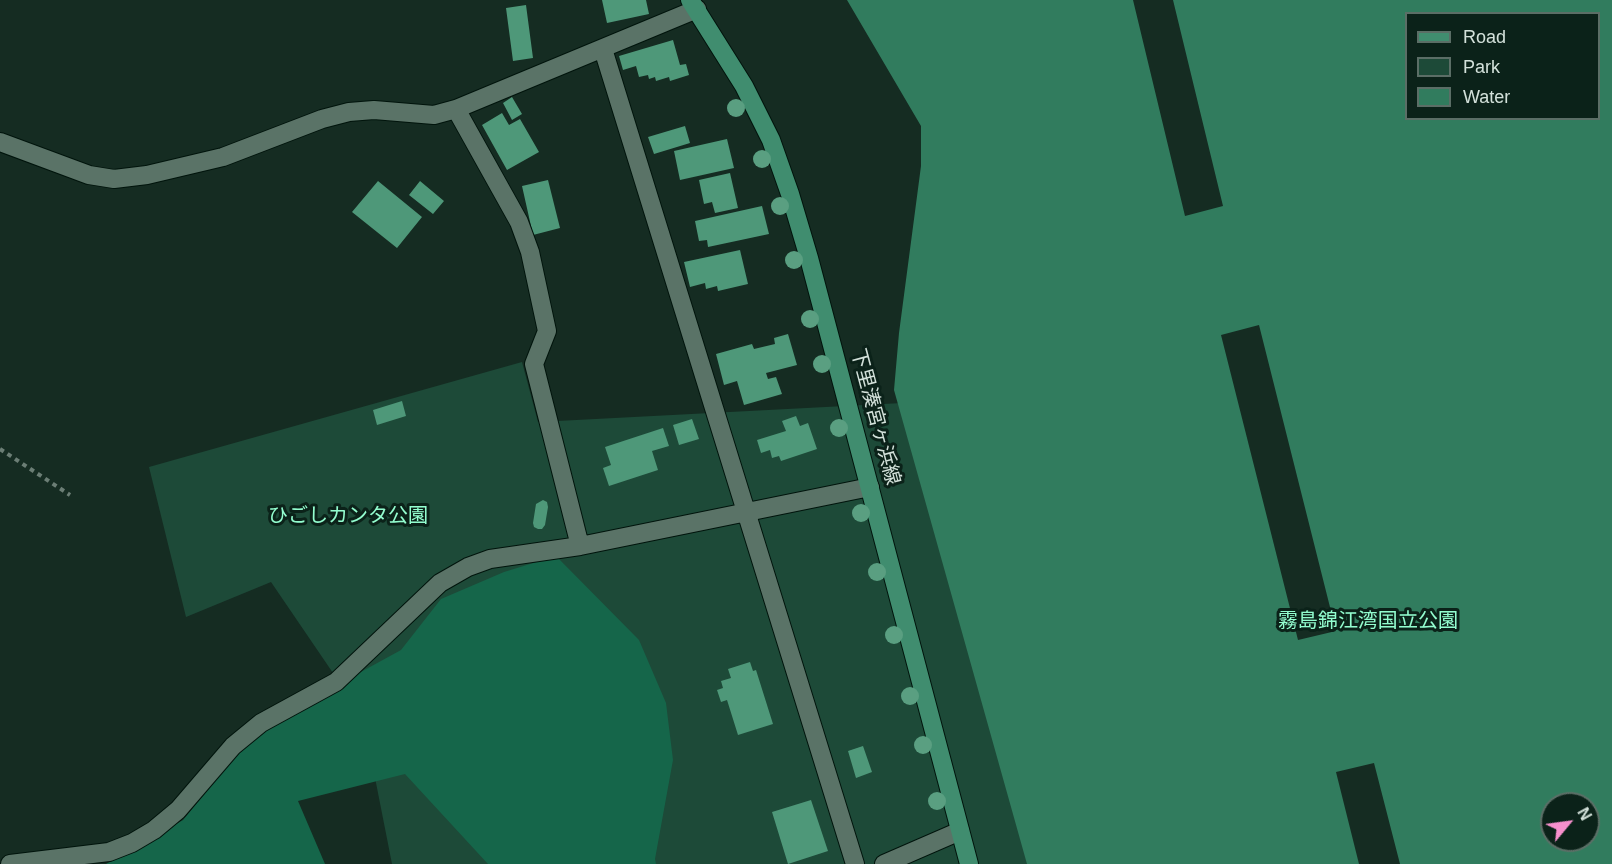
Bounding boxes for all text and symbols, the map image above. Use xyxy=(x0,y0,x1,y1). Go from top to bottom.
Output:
legend xyxy=(1405,12,1600,120)
text: Road xyxy=(1463,27,1506,47)
text: Park xyxy=(1463,57,1500,77)
text: Water xyxy=(1463,87,1510,107)
street label: 下里湊宮ヶ浜線 xyxy=(845,346,905,488)
park label: ひごしカンタ公園 xyxy=(268,504,428,528)
park label: 霧島錦江湾国立公園 xyxy=(1278,609,1458,633)
north arrow xyxy=(1540,792,1600,852)
text: N xyxy=(1574,805,1595,823)

